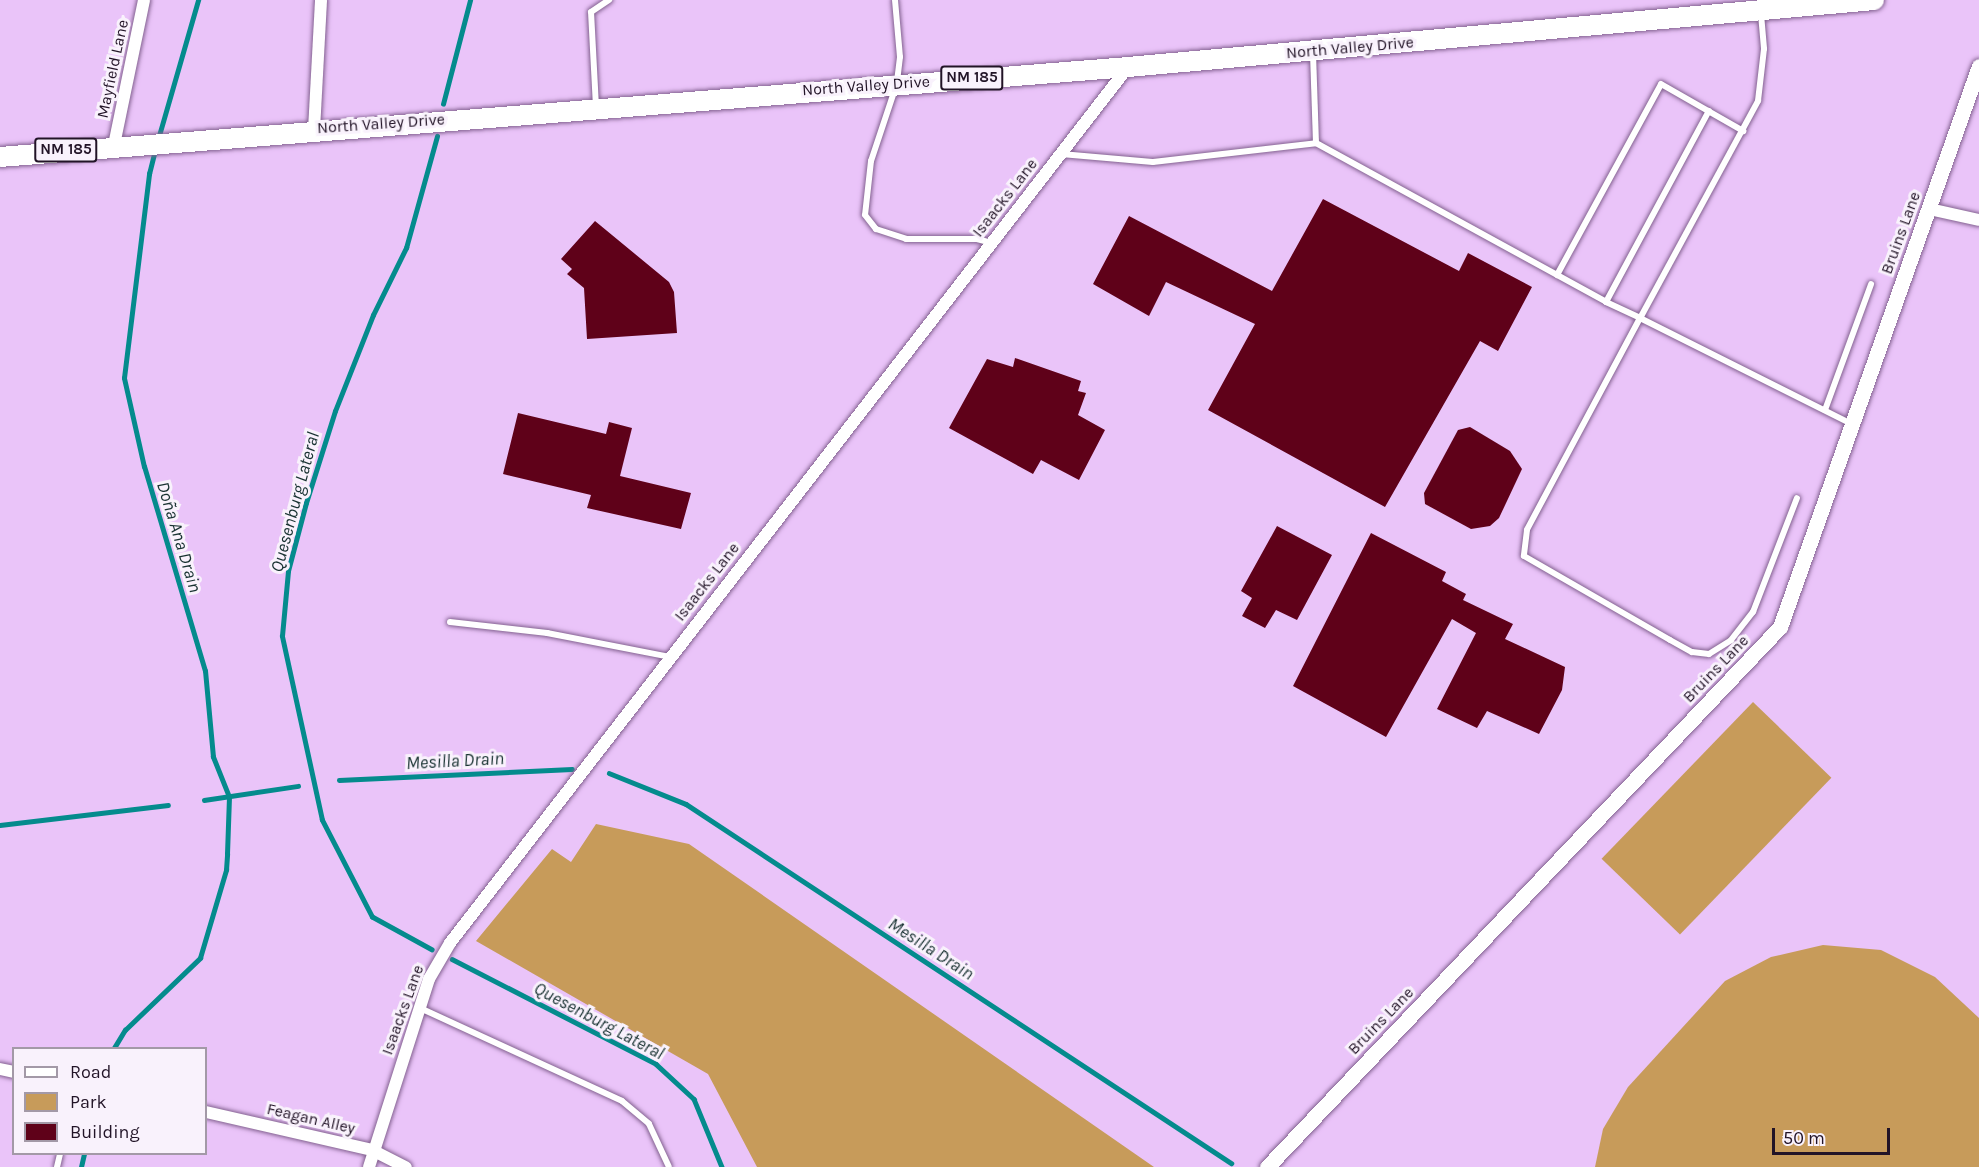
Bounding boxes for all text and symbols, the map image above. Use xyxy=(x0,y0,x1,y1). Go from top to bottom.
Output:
street label: Mayfield Lane xyxy=(93,18,133,120)
street label: North Valley Drive xyxy=(1285,33,1415,63)
road number: NM 185 xyxy=(939,66,1005,90)
street label: North Valley Drive xyxy=(801,72,931,100)
street label: North Valley Drive xyxy=(316,110,446,138)
road number: NM 185 xyxy=(33,138,99,162)
street label: Isaacks Lane xyxy=(968,155,1042,241)
street label: Bruins Lane xyxy=(1877,189,1925,277)
water label: Quesenburg Lateral xyxy=(266,430,324,574)
water label: Doña Ana Drain xyxy=(152,479,206,595)
street label: Isaacks Lane xyxy=(670,539,744,625)
street label: Bruins Lane xyxy=(1679,631,1753,707)
water label: Mesilla Drain xyxy=(406,748,504,774)
water label: Mesilla Drain xyxy=(884,913,978,985)
street label: Isaacks Lane xyxy=(378,962,428,1058)
water label: Quesenburg Lateral xyxy=(530,978,668,1064)
street label: Bruins Lane xyxy=(1344,983,1418,1059)
legend xyxy=(12,1047,207,1155)
text: Road xyxy=(70,1061,111,1083)
text: Park xyxy=(70,1091,107,1113)
street label: Feagan Alley xyxy=(265,1100,357,1138)
scale bar xyxy=(1775,1116,1894,1154)
text: Building xyxy=(70,1121,140,1143)
text: 50 m xyxy=(1783,1127,1825,1149)

